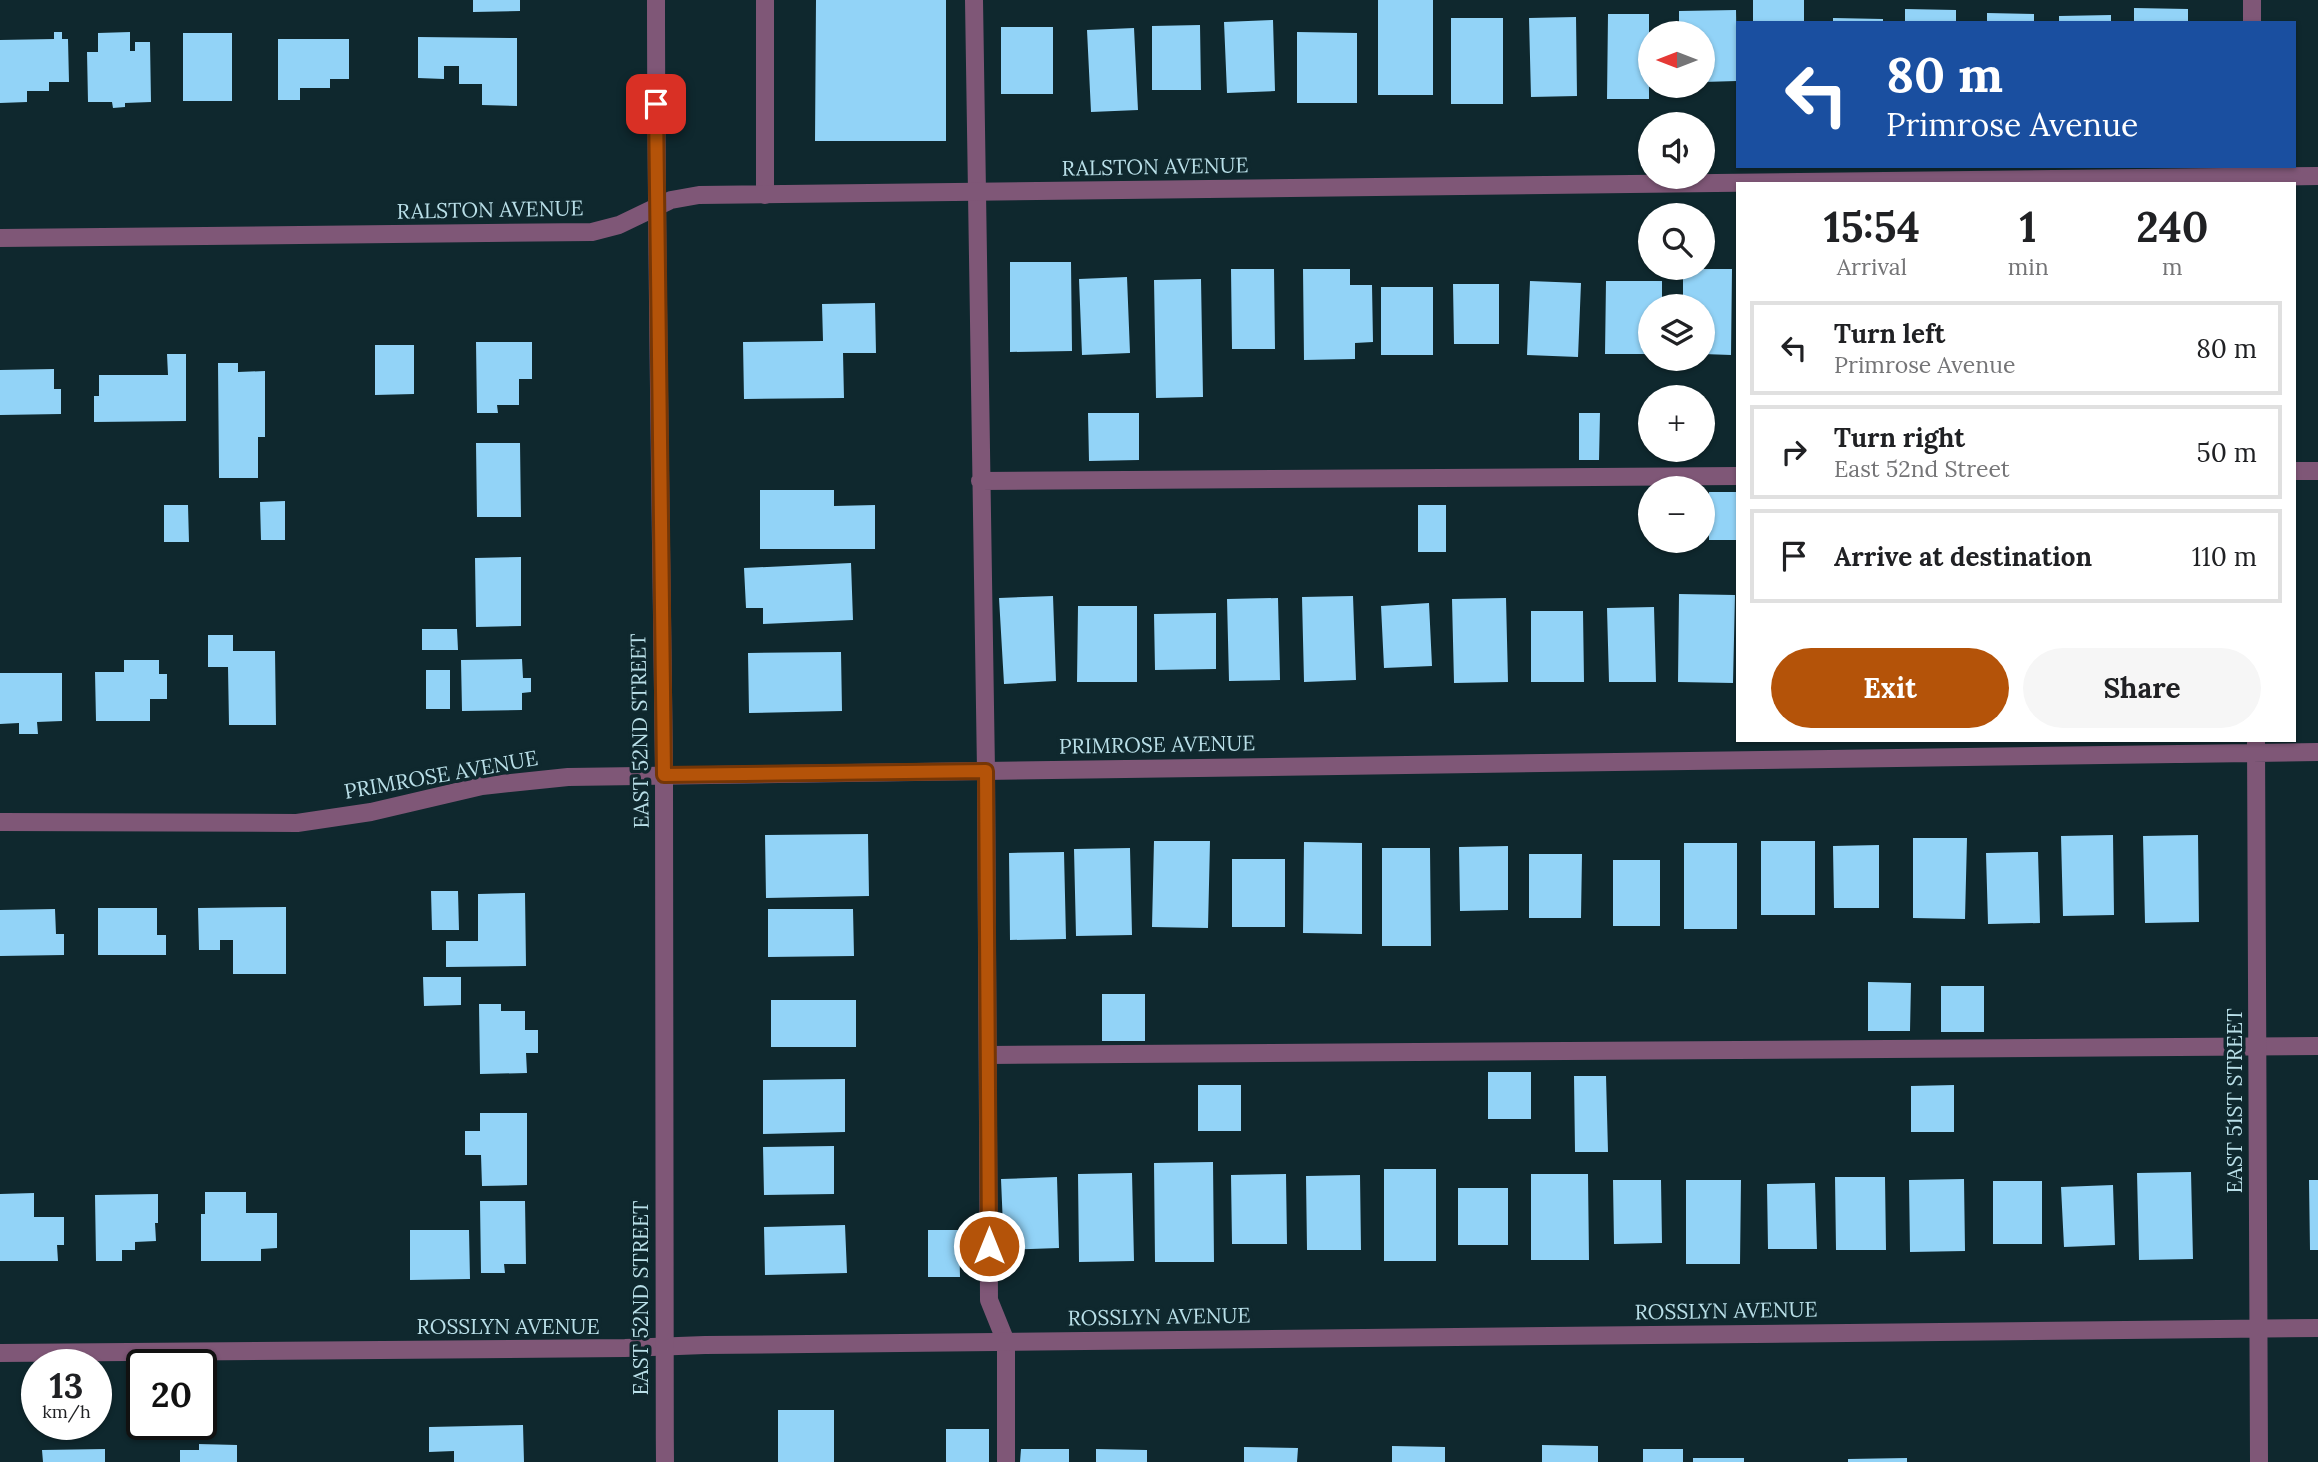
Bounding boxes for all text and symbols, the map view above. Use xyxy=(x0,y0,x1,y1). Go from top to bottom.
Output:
north arrow xyxy=(1638,21,1715,98)
map controls xyxy=(1638,21,1715,553)
text: 80 m xyxy=(1886,43,2003,105)
icon: left xyxy=(1771,49,1862,140)
pin xyxy=(626,74,686,134)
icon: arrive xyxy=(637,85,675,123)
text: Primrose Avenue xyxy=(1886,104,2138,145)
button: sound xyxy=(1638,112,1715,189)
street label: RALSTON AVENUE xyxy=(1061,151,1249,182)
street label: RALSTON AVENUE xyxy=(396,194,584,225)
text: 15:54 xyxy=(1824,200,1920,254)
text: 1 xyxy=(2020,200,2037,254)
text: 240 xyxy=(2136,200,2208,254)
button: search xyxy=(1638,203,1715,280)
text: Arrival xyxy=(1837,252,1907,281)
text: min xyxy=(2008,252,2049,281)
text: m xyxy=(2162,252,2183,281)
button: layers xyxy=(1638,294,1715,371)
text: Turn left xyxy=(1834,317,1945,350)
icon: left xyxy=(1775,329,1813,367)
text: 80 m xyxy=(2196,332,2257,365)
text: Primrose Avenue xyxy=(1834,350,2015,379)
button: + xyxy=(1638,385,1715,462)
text: Turn right xyxy=(1834,421,1965,454)
icon: right xyxy=(1775,433,1813,471)
text: 50 m xyxy=(2197,436,2257,469)
text: East 52nd Street xyxy=(1834,454,2010,483)
button: − xyxy=(1638,476,1715,553)
icon: arrive xyxy=(1775,537,1813,575)
text: Arrive at destination xyxy=(1834,540,2092,573)
text: 110 m xyxy=(2192,540,2257,573)
street label: EAST 52ND STREET xyxy=(624,633,655,829)
button: Exit xyxy=(1771,648,2009,728)
button: Share xyxy=(2023,648,2261,728)
street label: PRIMROSE AVENUE xyxy=(1059,729,1255,760)
street label: PRIMROSE AVENUE xyxy=(342,744,540,805)
street label: EAST 51ST STREET xyxy=(2221,1008,2248,1194)
street label: EAST 52ND STREET xyxy=(627,1200,654,1396)
position arrow xyxy=(952,1209,1026,1283)
street label: ROSSLYN AVENUE xyxy=(1634,1295,1818,1326)
street label: ROSSLYN AVENUE xyxy=(1067,1301,1251,1332)
street label: ROSSLYN AVENUE xyxy=(417,1313,599,1340)
speed limit sign: 20 xyxy=(126,1349,217,1440)
text: 13 xyxy=(50,1363,83,1408)
text: km/h xyxy=(42,1400,91,1423)

